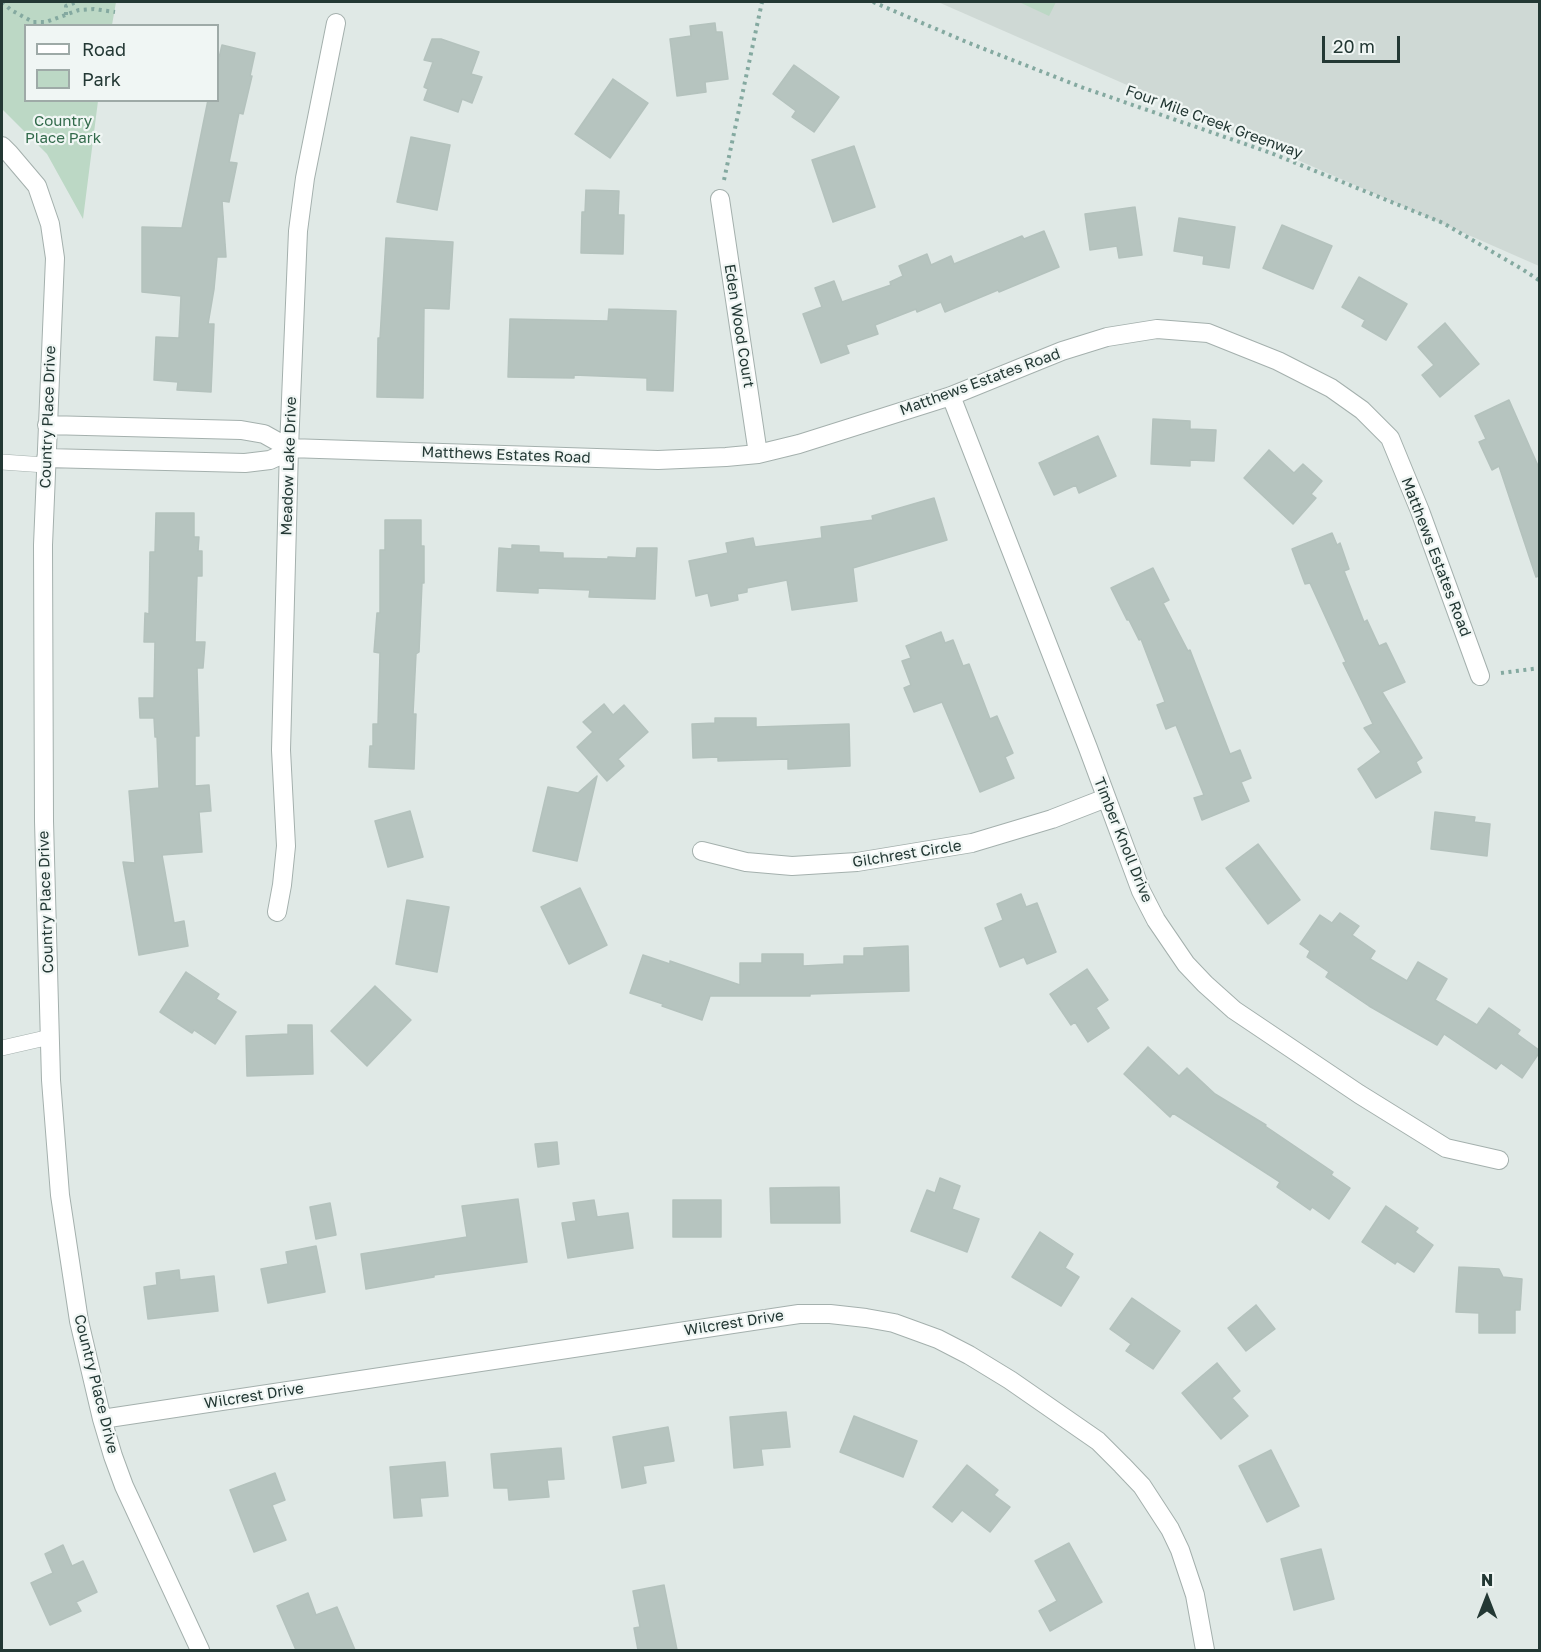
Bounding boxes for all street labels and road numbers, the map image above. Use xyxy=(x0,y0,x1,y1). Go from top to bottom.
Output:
street label: Four Mile Creek Greenway xyxy=(1123,82,1305,162)
street label: Eden Wood Court xyxy=(720,263,758,389)
street label: Country Place Drive xyxy=(37,345,59,489)
street label: Matthews Estates Road xyxy=(897,345,1063,419)
street label: Meadow Lake Drive xyxy=(278,396,300,536)
street label: Matthews Estates Road xyxy=(421,443,591,467)
street label: Matthews Estates Road xyxy=(1397,475,1475,639)
street label: Timber Knoll Drive xyxy=(1090,775,1156,905)
street label: Country Place Drive xyxy=(35,830,57,974)
street label: Gilchrest Circle xyxy=(851,836,963,872)
street label: Wilcrest Drive xyxy=(683,1306,785,1340)
street label: Country Place Drive xyxy=(70,1313,122,1455)
street label: Wilcrest Drive xyxy=(203,1379,305,1413)

